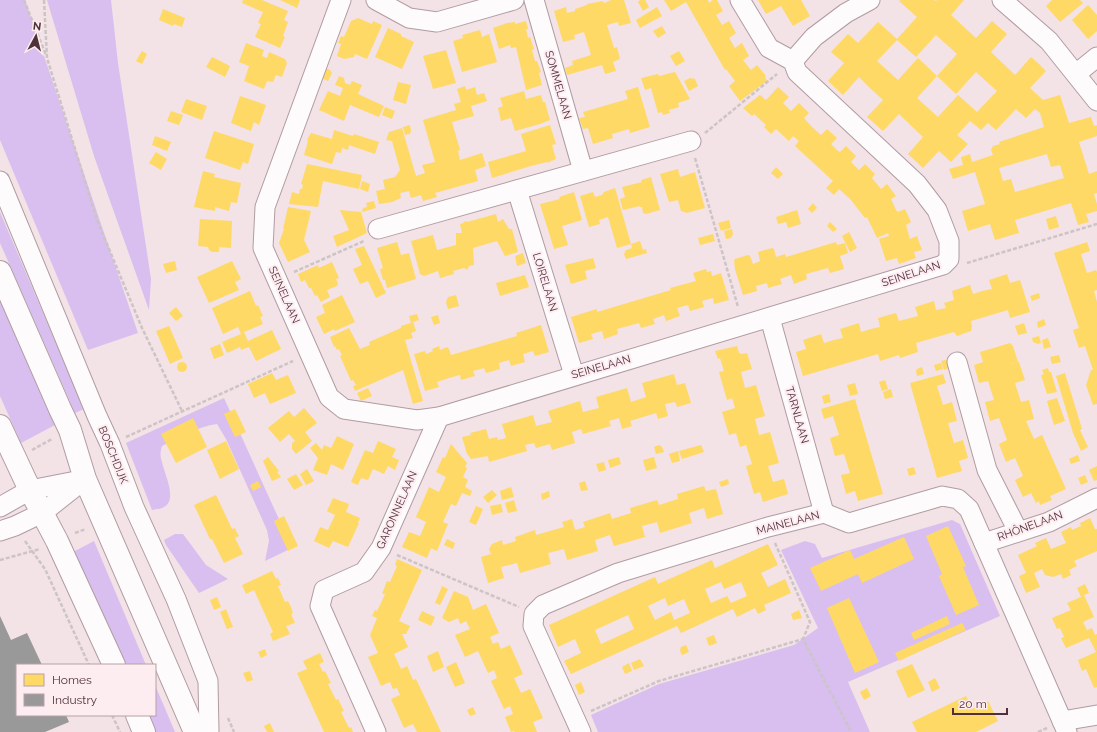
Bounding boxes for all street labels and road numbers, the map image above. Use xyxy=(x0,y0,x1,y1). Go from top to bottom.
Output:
street label: SOMMELAAN xyxy=(542,49,574,121)
street label: LOIRELAAN xyxy=(530,251,560,313)
street label: SEINELAAN xyxy=(880,258,942,290)
street label: SEINELAAN xyxy=(266,264,302,326)
street label: SEINELAAN xyxy=(570,352,632,382)
street label: TARNLAAN xyxy=(783,385,811,445)
street label: BOSCHDIJK xyxy=(96,424,131,487)
street label: GARONNELAAN xyxy=(374,469,420,551)
street label: RHÔNELAAN xyxy=(995,507,1064,544)
street label: MAINELAAN xyxy=(755,508,821,538)

